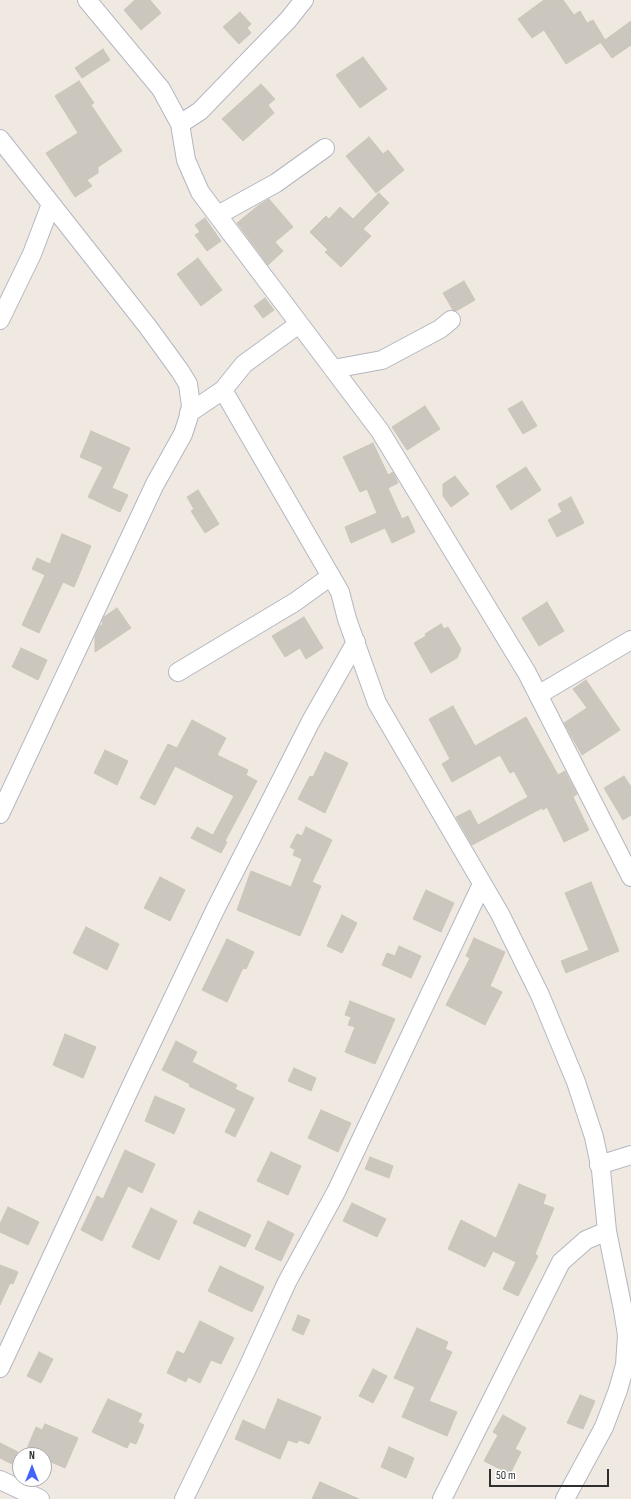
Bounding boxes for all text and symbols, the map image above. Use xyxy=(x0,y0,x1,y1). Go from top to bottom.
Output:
north arrow xyxy=(12,1447,52,1487)
text: N xyxy=(29,1449,35,1462)
scale bar xyxy=(491,1461,611,1487)
text: 50 m xyxy=(496,1468,516,1483)

